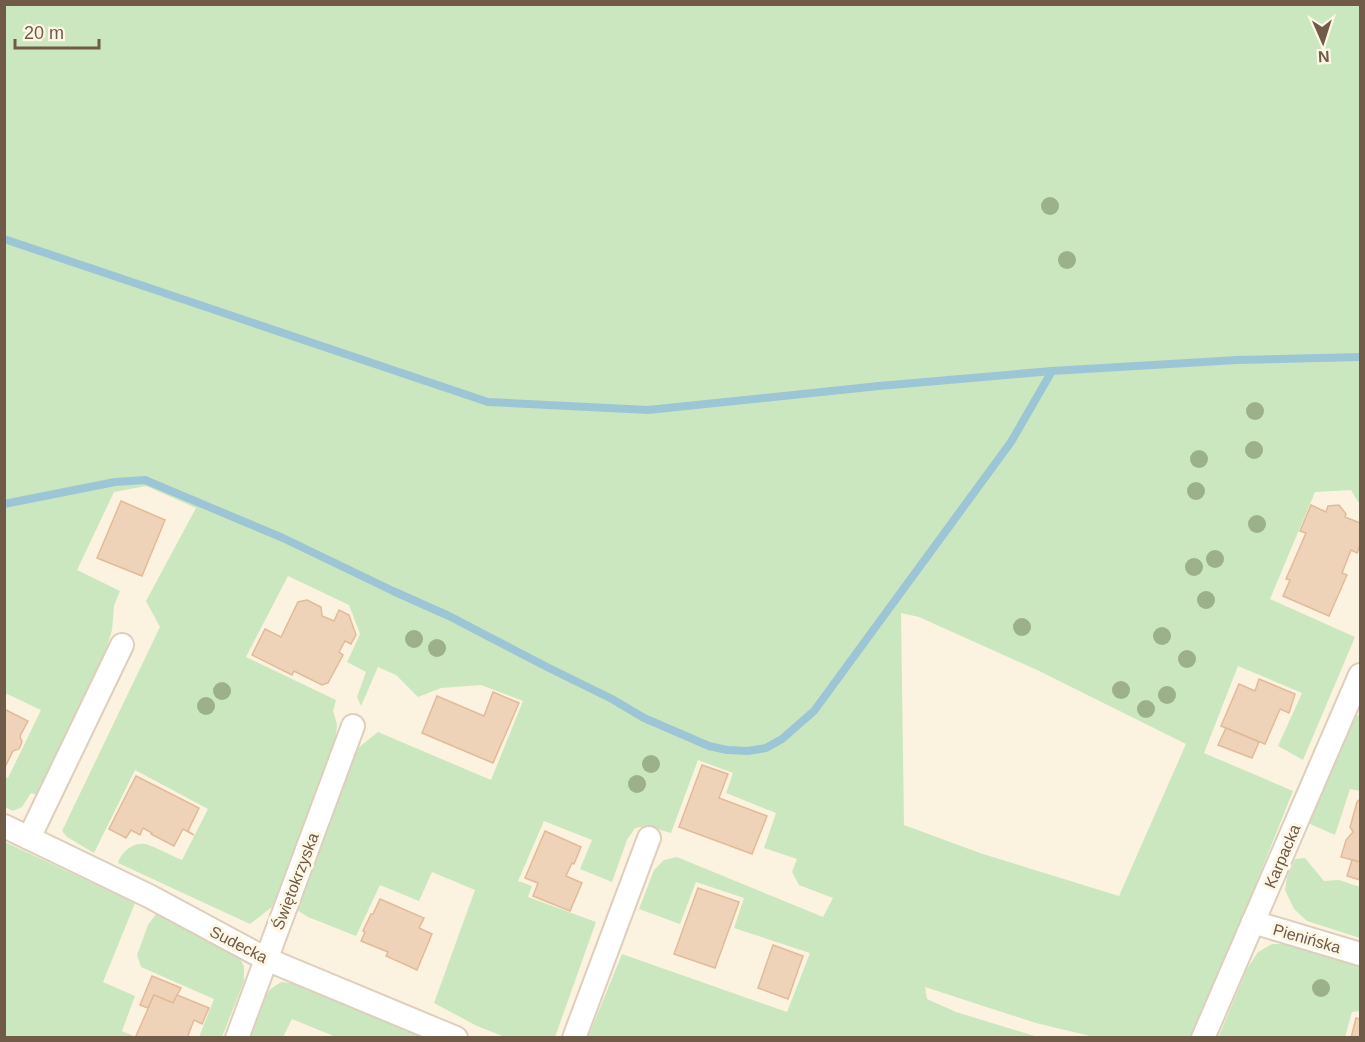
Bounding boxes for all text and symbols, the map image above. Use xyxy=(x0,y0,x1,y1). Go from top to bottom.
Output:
scale bar xyxy=(15,12,99,50)
north arrow xyxy=(1293,12,1353,72)
text: 20 m xyxy=(24,23,64,43)
text: N xyxy=(1318,48,1330,65)
street label: Karpacka xyxy=(1261,822,1304,891)
street label: Świętokrzyska xyxy=(268,830,322,932)
street label: Pienińska xyxy=(1271,921,1343,956)
street label: Sudecka xyxy=(207,923,270,966)

